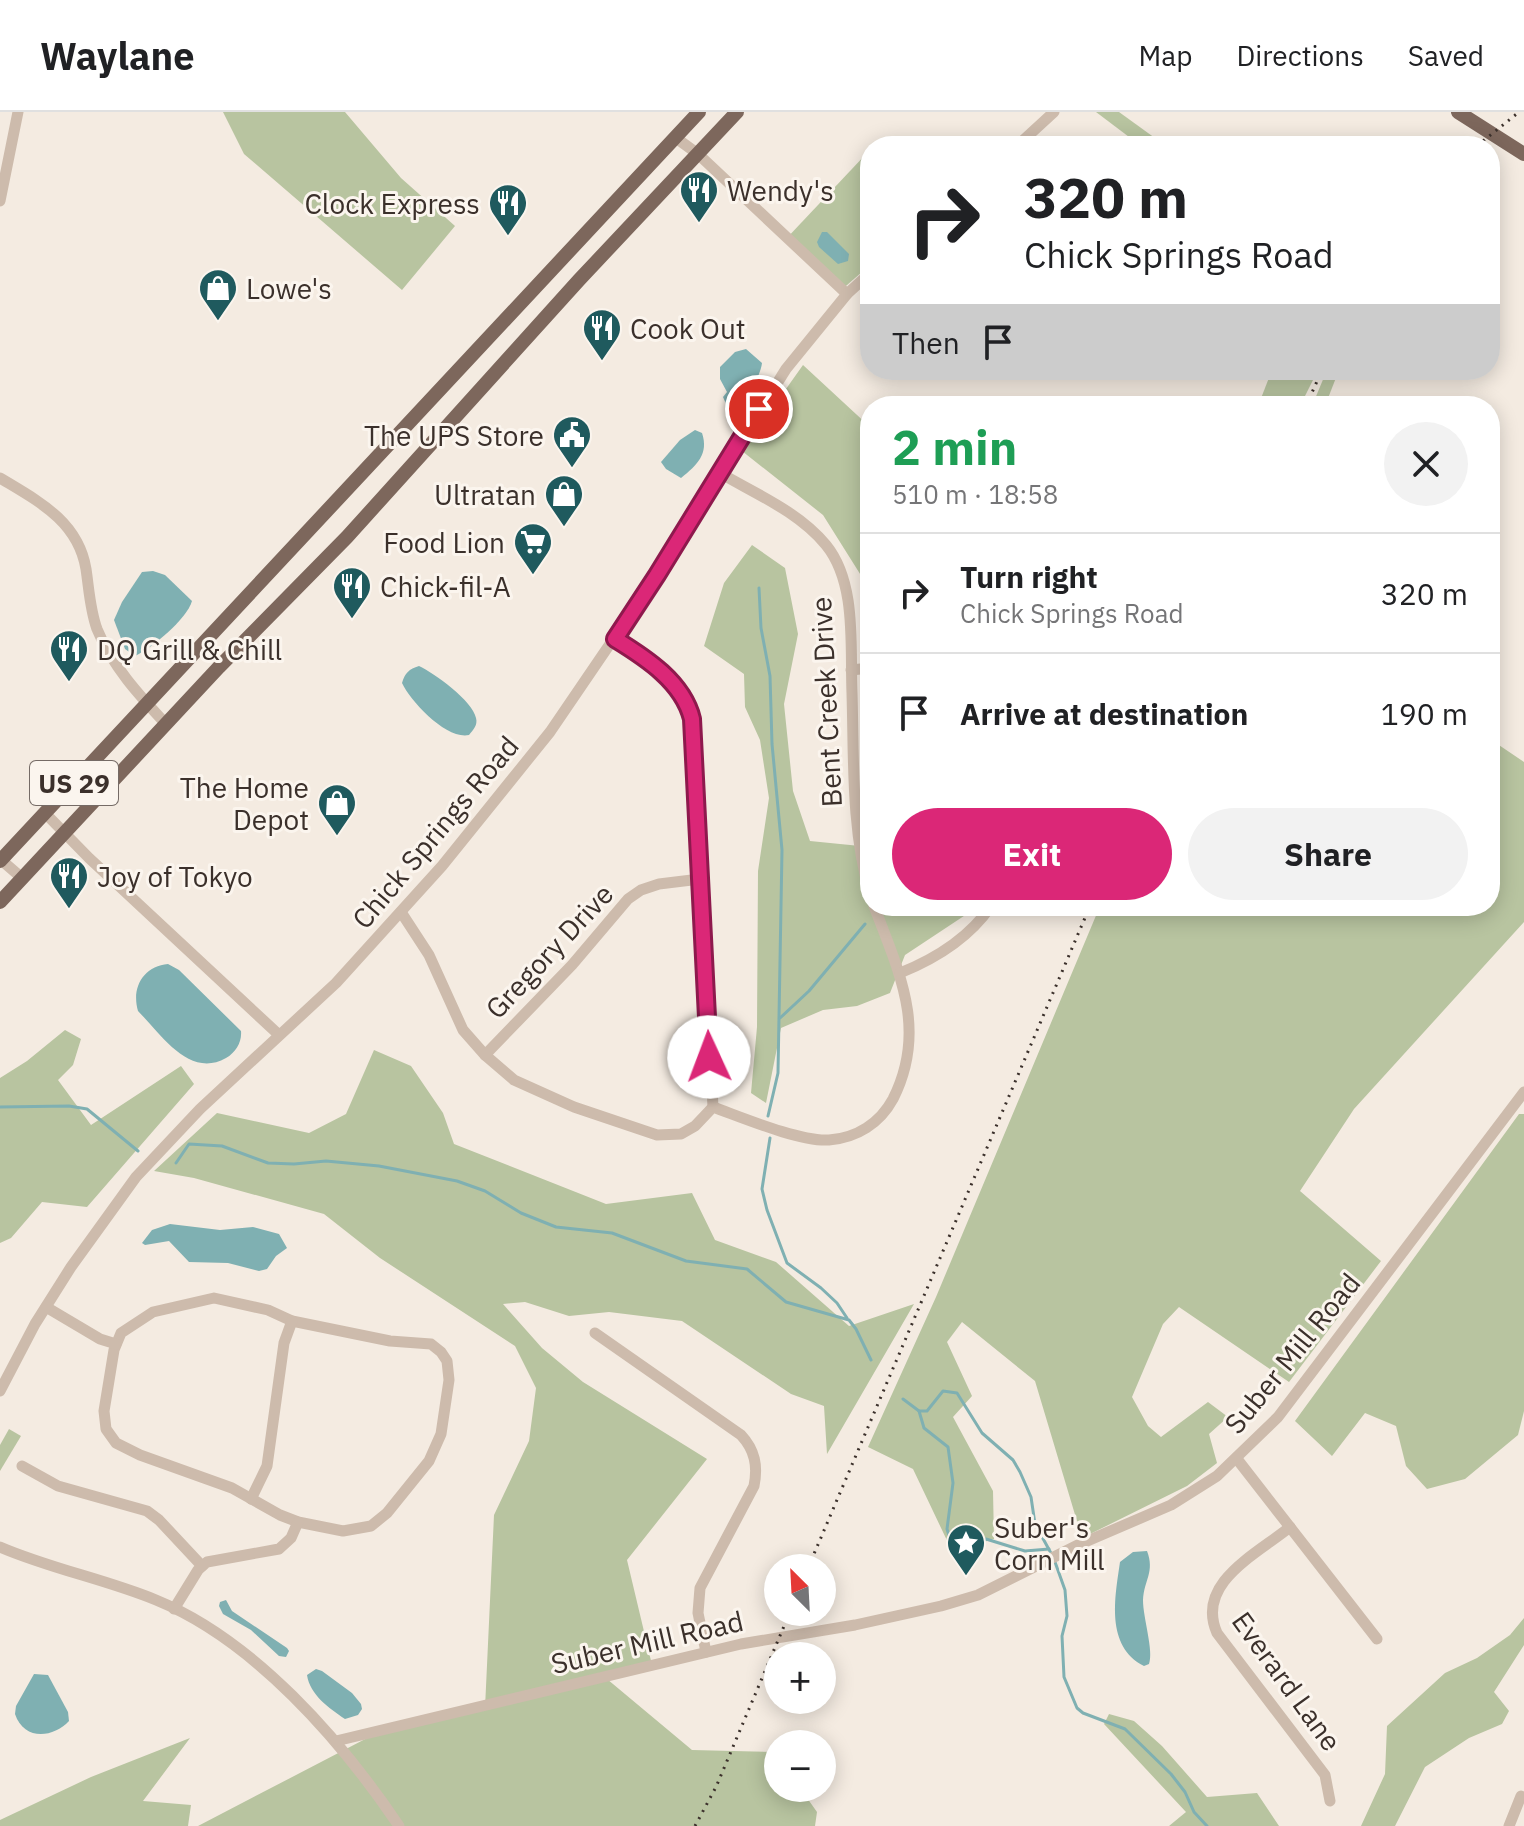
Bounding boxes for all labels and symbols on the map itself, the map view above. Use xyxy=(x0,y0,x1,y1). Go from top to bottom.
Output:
restaurant icon: Wendy's xyxy=(678,169,720,224)
place label: Wendy's xyxy=(727,172,834,209)
restaurant icon: Clock Express xyxy=(487,182,529,237)
place label: Clock Express xyxy=(304,185,480,222)
shop icon: Lowe's xyxy=(197,267,239,322)
place label: Lowe's xyxy=(246,270,332,307)
restaurant icon: Cook Out xyxy=(581,307,623,362)
place label: Cook Out xyxy=(630,310,746,347)
pin xyxy=(725,375,793,443)
public building icon: The UPS Store xyxy=(551,414,593,469)
place label: The UPS Store xyxy=(364,417,544,454)
shop icon: Ultratan xyxy=(543,473,585,528)
place label: Ultratan xyxy=(434,476,536,513)
supermarket icon: Food Lion xyxy=(512,521,554,576)
place label: Food Lion xyxy=(383,524,505,561)
restaurant icon: Chick-fil-A xyxy=(331,565,373,620)
place label: Chick-fil-A xyxy=(380,568,511,605)
street label: Bent Creek Drive xyxy=(802,596,850,808)
restaurant icon: DQ Grill & Chill xyxy=(48,628,90,683)
place label: DQ Grill & Chill xyxy=(97,631,282,668)
street label: Chick Springs Road xyxy=(343,728,527,936)
road number: US 29 xyxy=(30,761,118,805)
place label: The Home Depot xyxy=(180,769,309,838)
shop icon: The Home Depot xyxy=(316,782,358,837)
restaurant icon: Joy of Tokyo xyxy=(48,855,90,910)
place label: Joy of Tokyo xyxy=(97,858,253,895)
street label: Gregory Drive xyxy=(477,876,621,1026)
position arrow xyxy=(667,1015,751,1099)
street label: Suber Mill Road xyxy=(1216,1265,1368,1441)
place label: Suber's Corn Mill xyxy=(994,1509,1105,1578)
place icon: Suber's Corn Mill xyxy=(945,1522,987,1577)
north arrow xyxy=(764,1554,836,1626)
street label: Suber Mill Road xyxy=(547,1602,747,1682)
street label: Everard Lane xyxy=(1224,1604,1350,1758)

